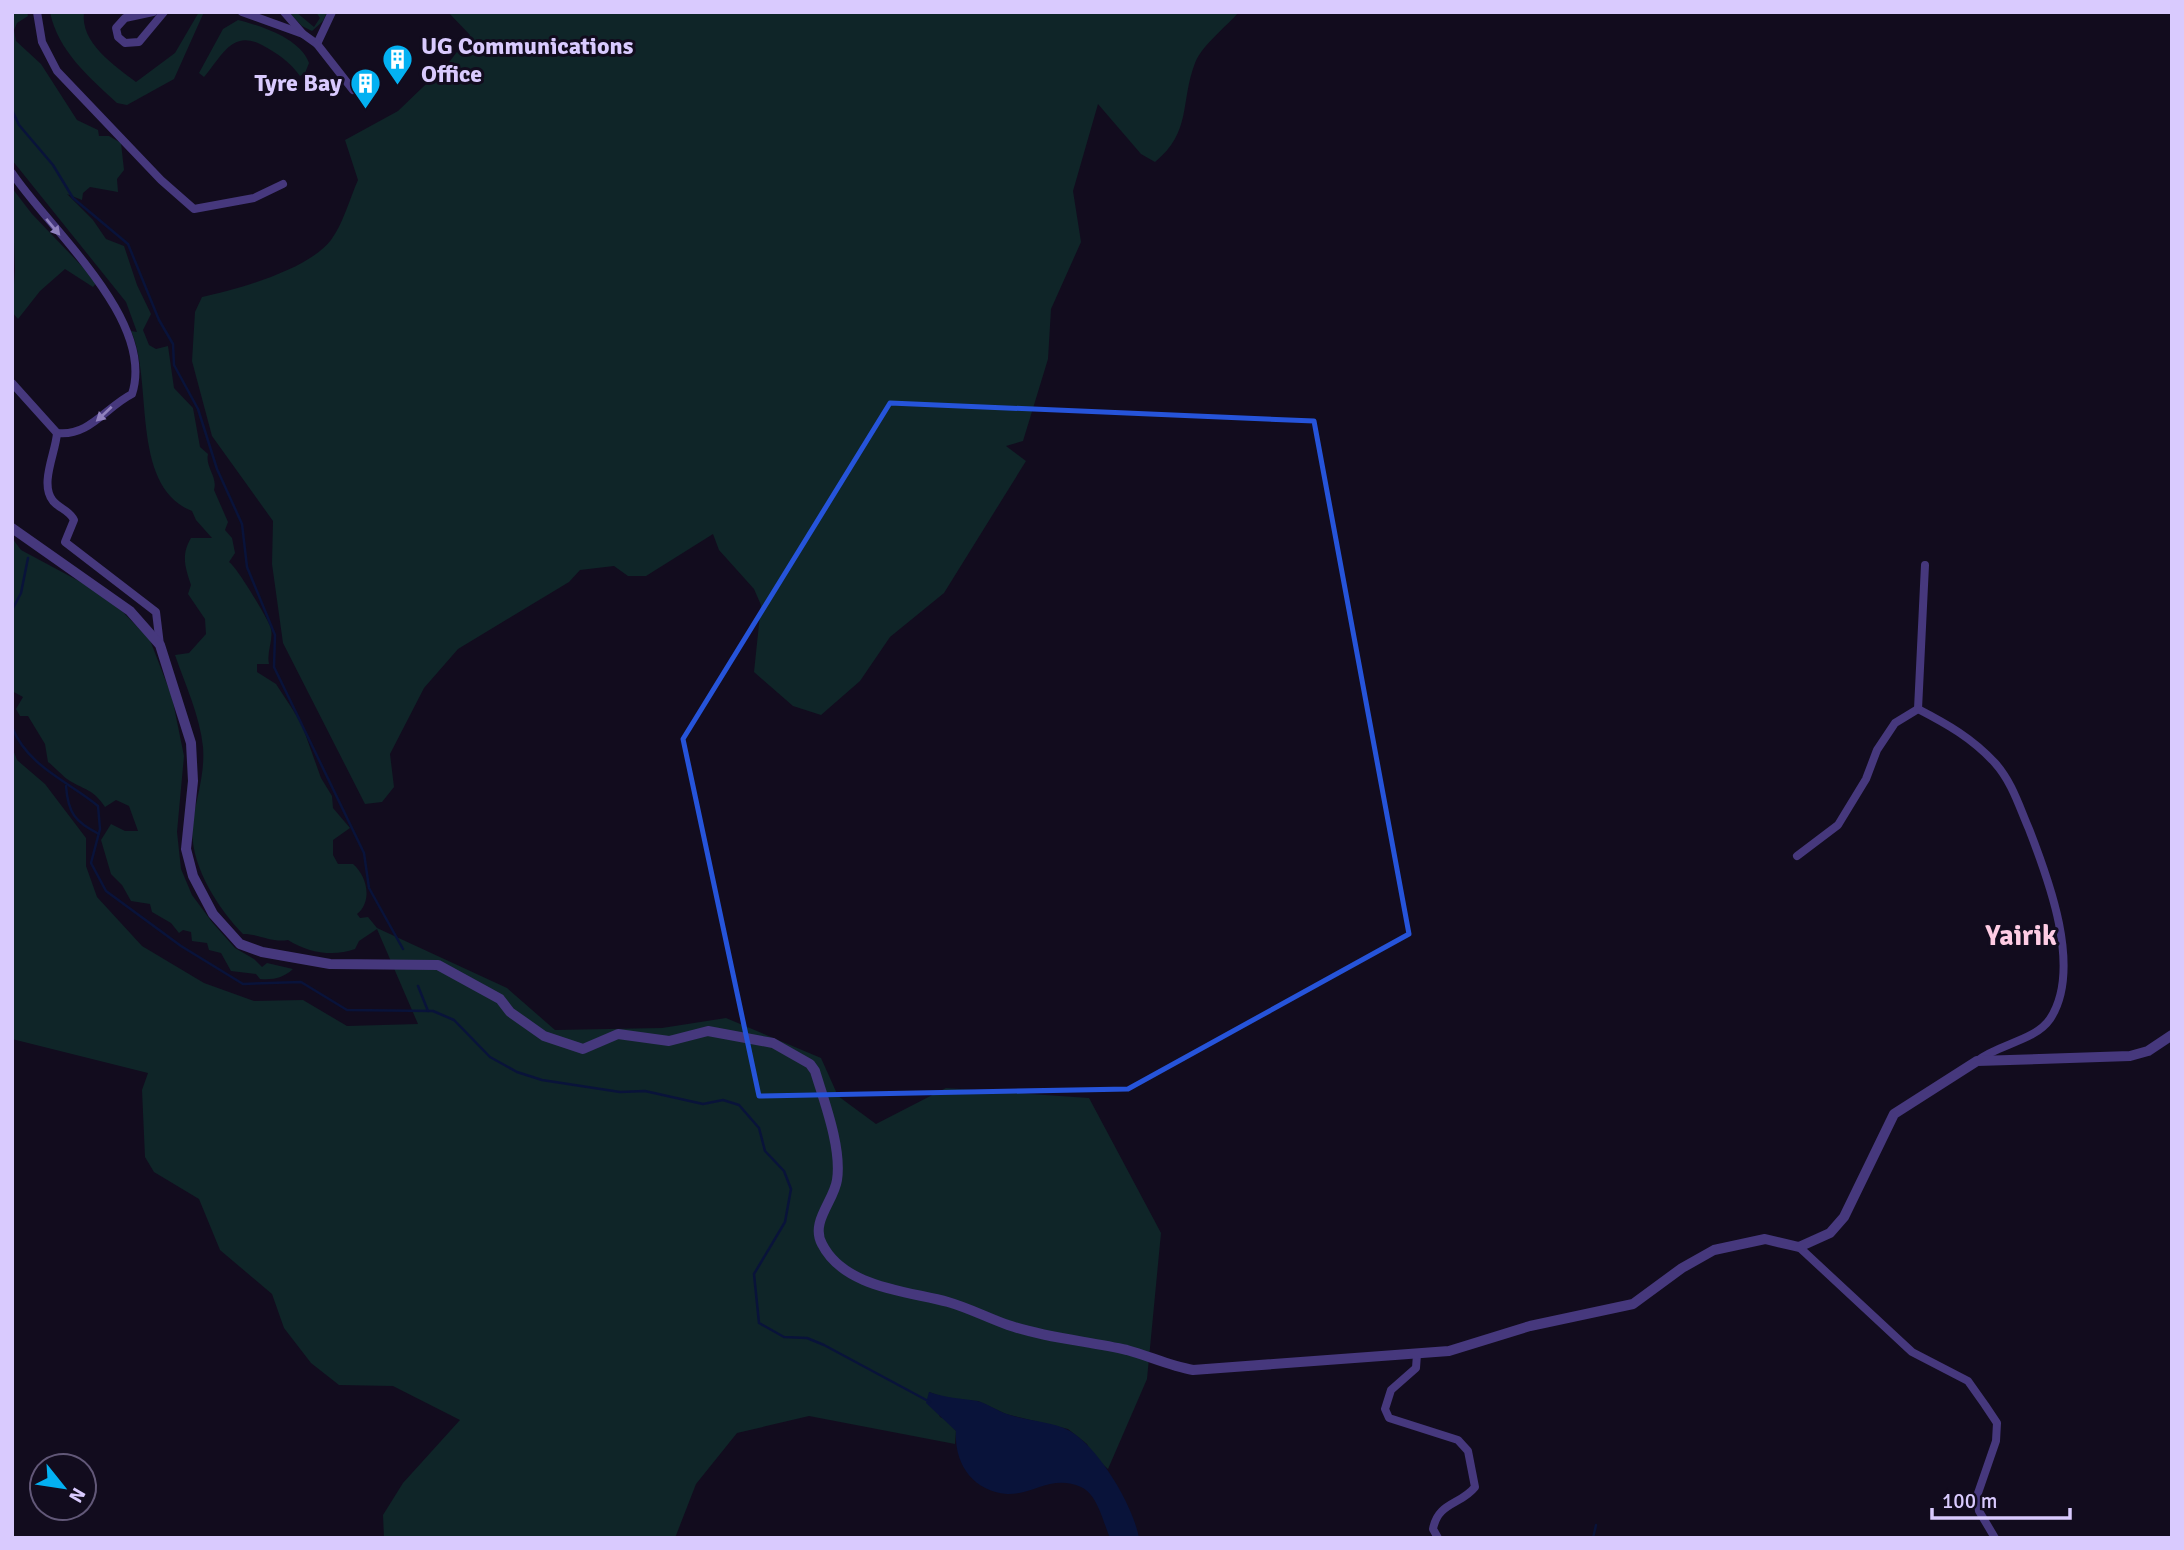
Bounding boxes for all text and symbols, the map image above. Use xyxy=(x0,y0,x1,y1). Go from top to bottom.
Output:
place label: UG Communications Office xyxy=(421,31,634,89)
building icon: UG Communications Office xyxy=(381,43,415,87)
building icon: Tyre Bay xyxy=(348,66,382,110)
place label: Tyre Bay xyxy=(254,68,342,98)
one-way arrow xyxy=(46,218,61,236)
one-way arrow xyxy=(96,406,113,422)
district label: Yairik xyxy=(1984,919,2057,953)
north arrow xyxy=(28,1452,98,1522)
scale bar xyxy=(1932,1476,2070,1520)
text: N xyxy=(63,1483,91,1507)
text: 100 m xyxy=(1942,1488,1997,1514)

